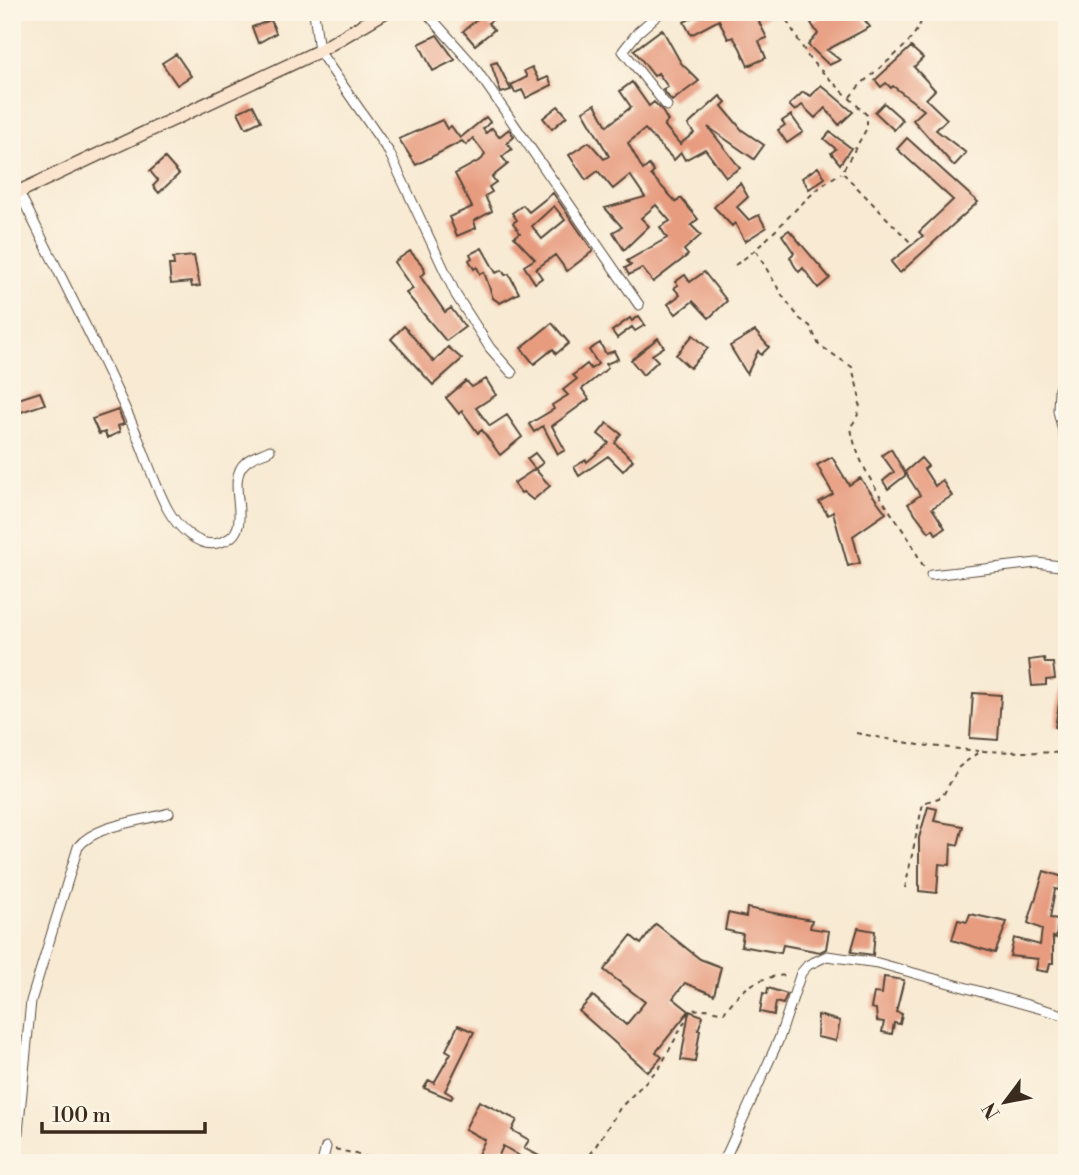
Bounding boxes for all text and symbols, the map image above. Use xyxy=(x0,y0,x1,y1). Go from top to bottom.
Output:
north arrow xyxy=(970,1066,1040,1136)
scale bar xyxy=(42,1091,205,1135)
text: N xyxy=(977,1098,1006,1123)
text: 100 m xyxy=(52,1103,111,1129)

